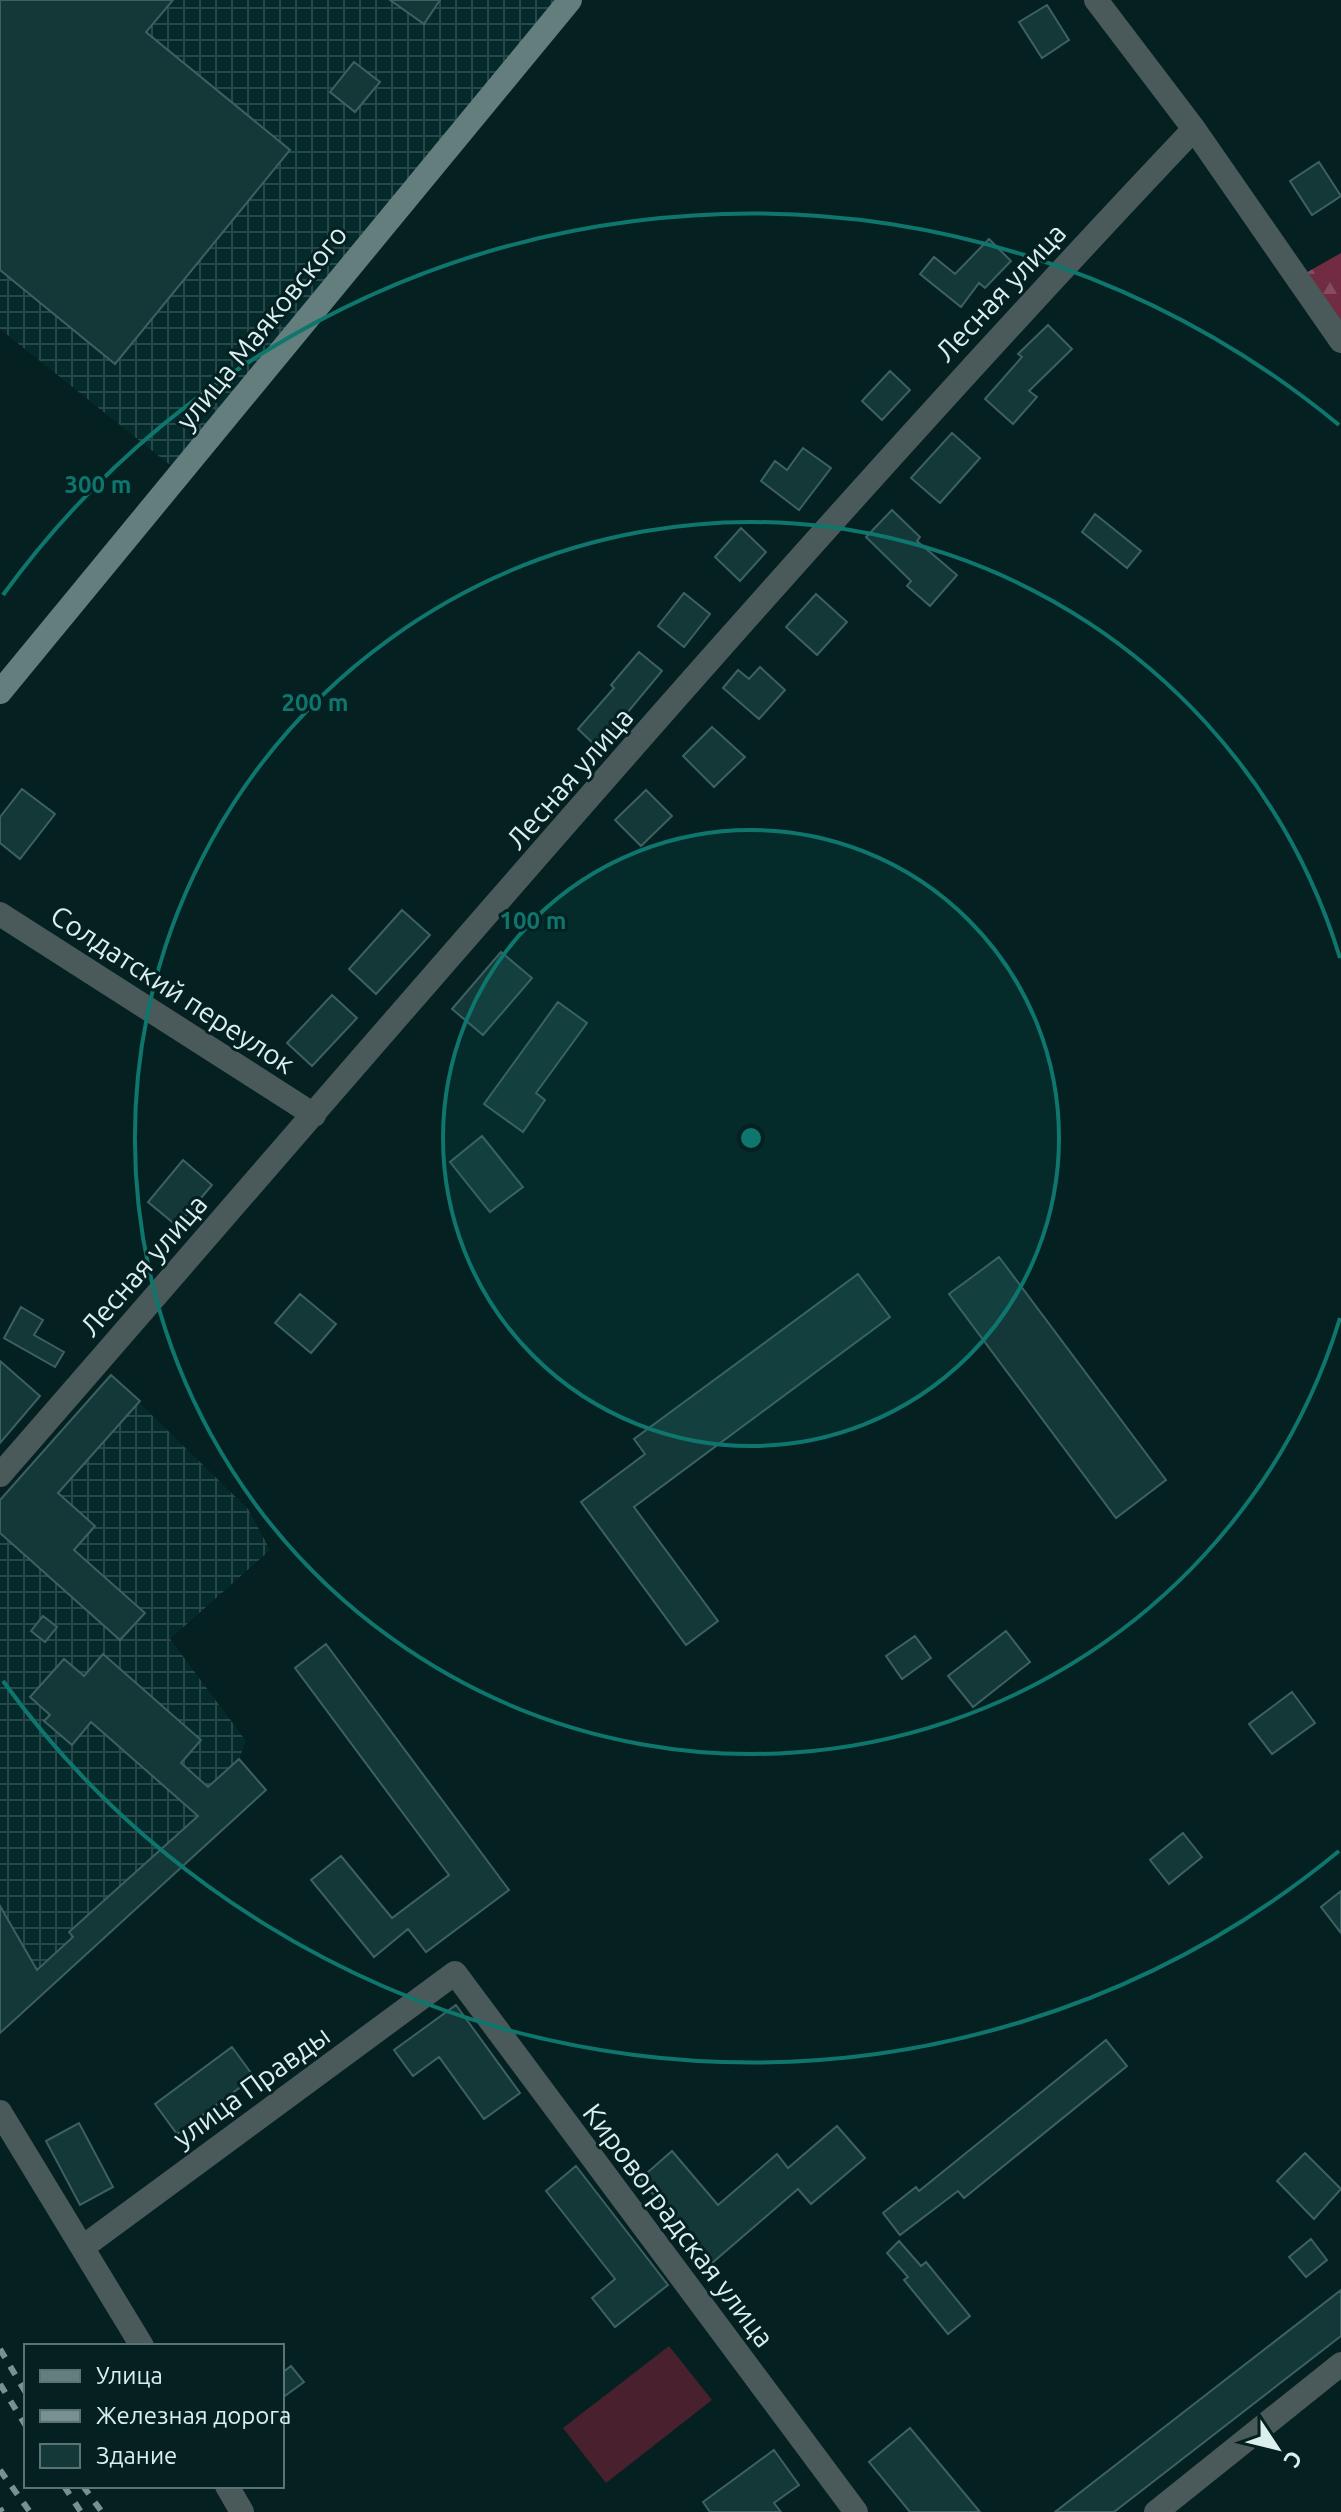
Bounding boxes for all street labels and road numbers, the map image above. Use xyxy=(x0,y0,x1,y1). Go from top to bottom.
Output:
street label: Лесная улица xyxy=(928,217,1072,367)
street label: улица Маяковского xyxy=(169,219,353,435)
street label: Лесная улица xyxy=(499,701,639,855)
street label: Солдатский переулок xyxy=(46,899,300,1079)
street label: Лесная улица xyxy=(73,1188,213,1342)
street label: улица Правды xyxy=(167,2019,335,2153)
street label: Кировоградская улица xyxy=(577,2097,781,2353)

